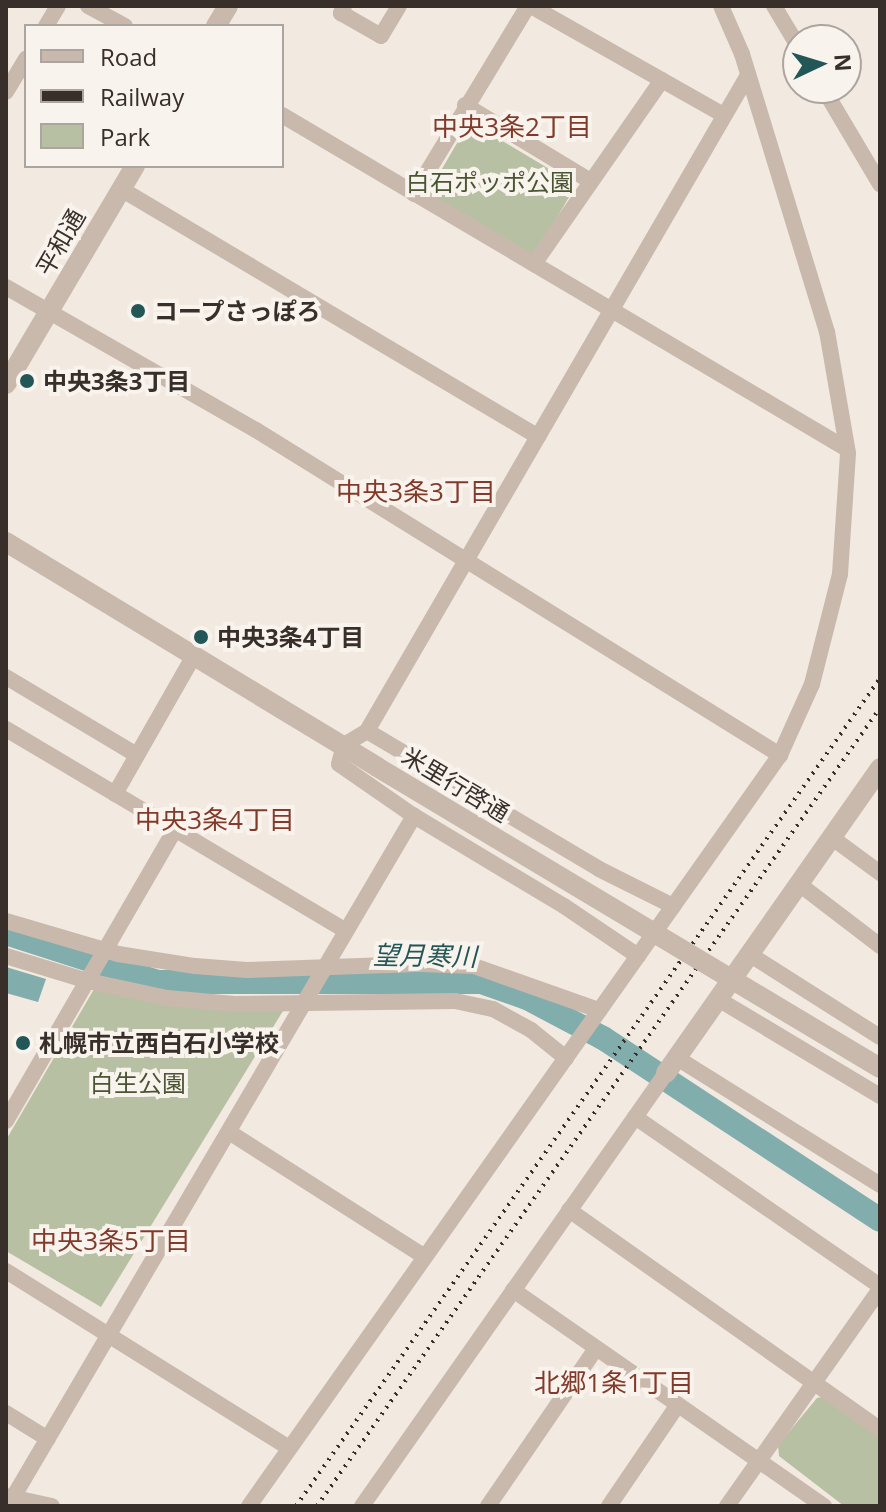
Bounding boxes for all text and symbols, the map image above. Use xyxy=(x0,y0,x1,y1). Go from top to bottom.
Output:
legend xyxy=(24,24,284,168)
north arrow xyxy=(782,24,862,104)
text: Road xyxy=(100,40,157,73)
text: N xyxy=(828,52,860,72)
text: Railway xyxy=(100,80,184,113)
district label: 中央3条2丁目 xyxy=(432,111,592,143)
text: Park xyxy=(100,120,150,153)
park label: 白石ポッポ公園 xyxy=(406,168,574,196)
street label: 平和通 xyxy=(30,204,90,280)
place label: コープさっぽろ xyxy=(154,297,322,325)
marker: コープさっぽろ xyxy=(129,302,147,320)
place label: 中央3条3丁目 xyxy=(43,367,190,395)
marker: 中央3条3丁目 xyxy=(18,372,36,390)
district label: 中央3条3丁目 xyxy=(336,476,496,508)
place label: 中央3条4丁目 xyxy=(217,623,364,651)
marker: 中央3条4丁目 xyxy=(192,628,210,646)
street label: 米里行啓通 xyxy=(397,741,515,827)
district label: 中央3条4丁目 xyxy=(135,804,295,836)
water label: 望月寒川 xyxy=(373,939,477,973)
place label: 札幌市立西白石小学校 xyxy=(39,1029,279,1057)
marker: 札幌市立西白石小学校 xyxy=(14,1034,32,1052)
park label: 白生公園 xyxy=(90,1069,186,1097)
district label: 中央3条5丁目 xyxy=(31,1225,191,1257)
district label: 北郷1条1丁目 xyxy=(534,1367,694,1399)

